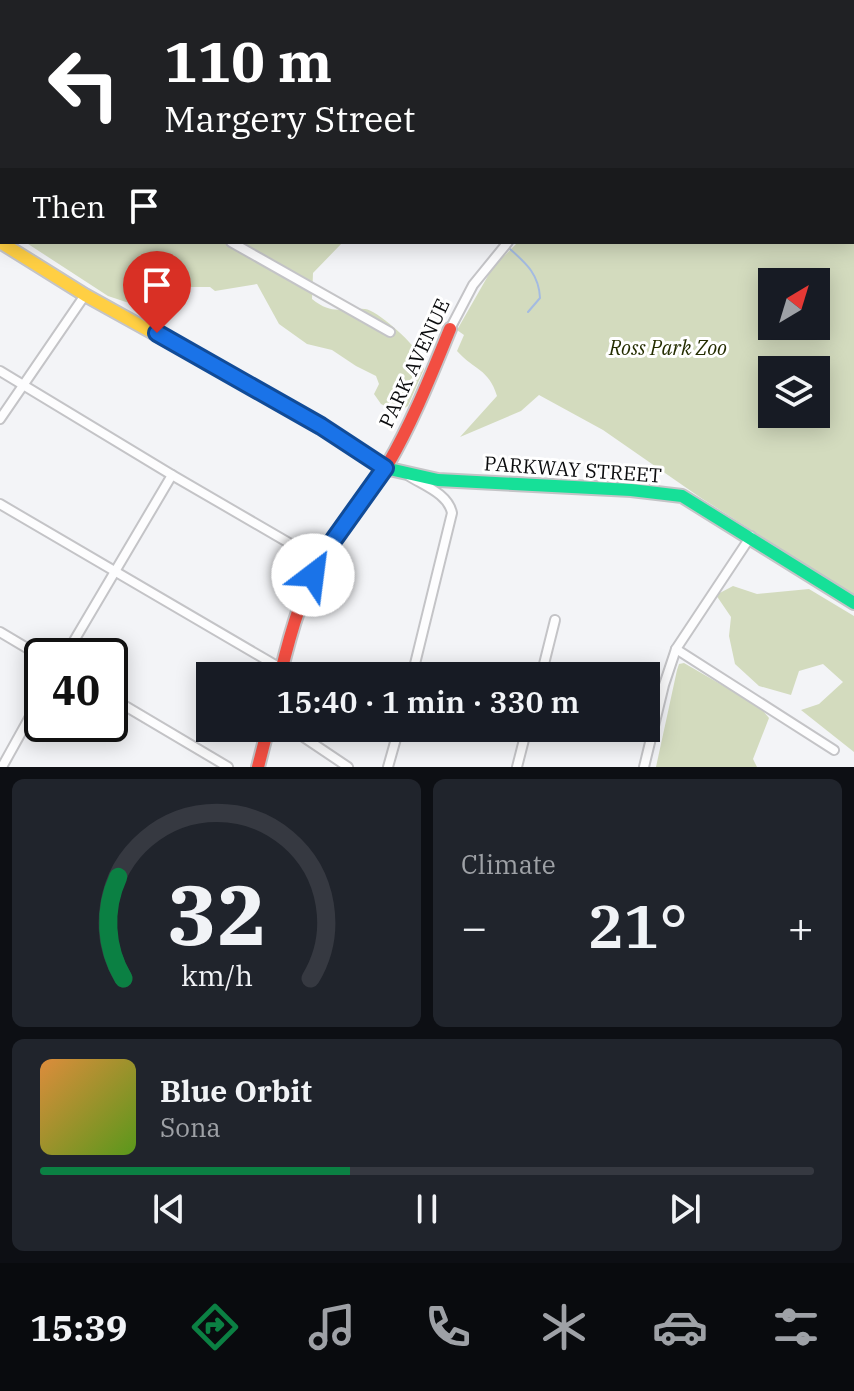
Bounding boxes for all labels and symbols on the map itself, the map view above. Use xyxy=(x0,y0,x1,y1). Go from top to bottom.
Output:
pin xyxy=(123,251,191,333)
north arrow xyxy=(758,268,830,340)
street label: PARK AVENUE xyxy=(372,294,456,432)
park label: Ross Park Zoo xyxy=(608,334,727,361)
street label: PARKWAY STREET xyxy=(483,449,663,489)
position arrow xyxy=(271,533,355,617)
speed limit sign: 40 xyxy=(24,638,128,742)

